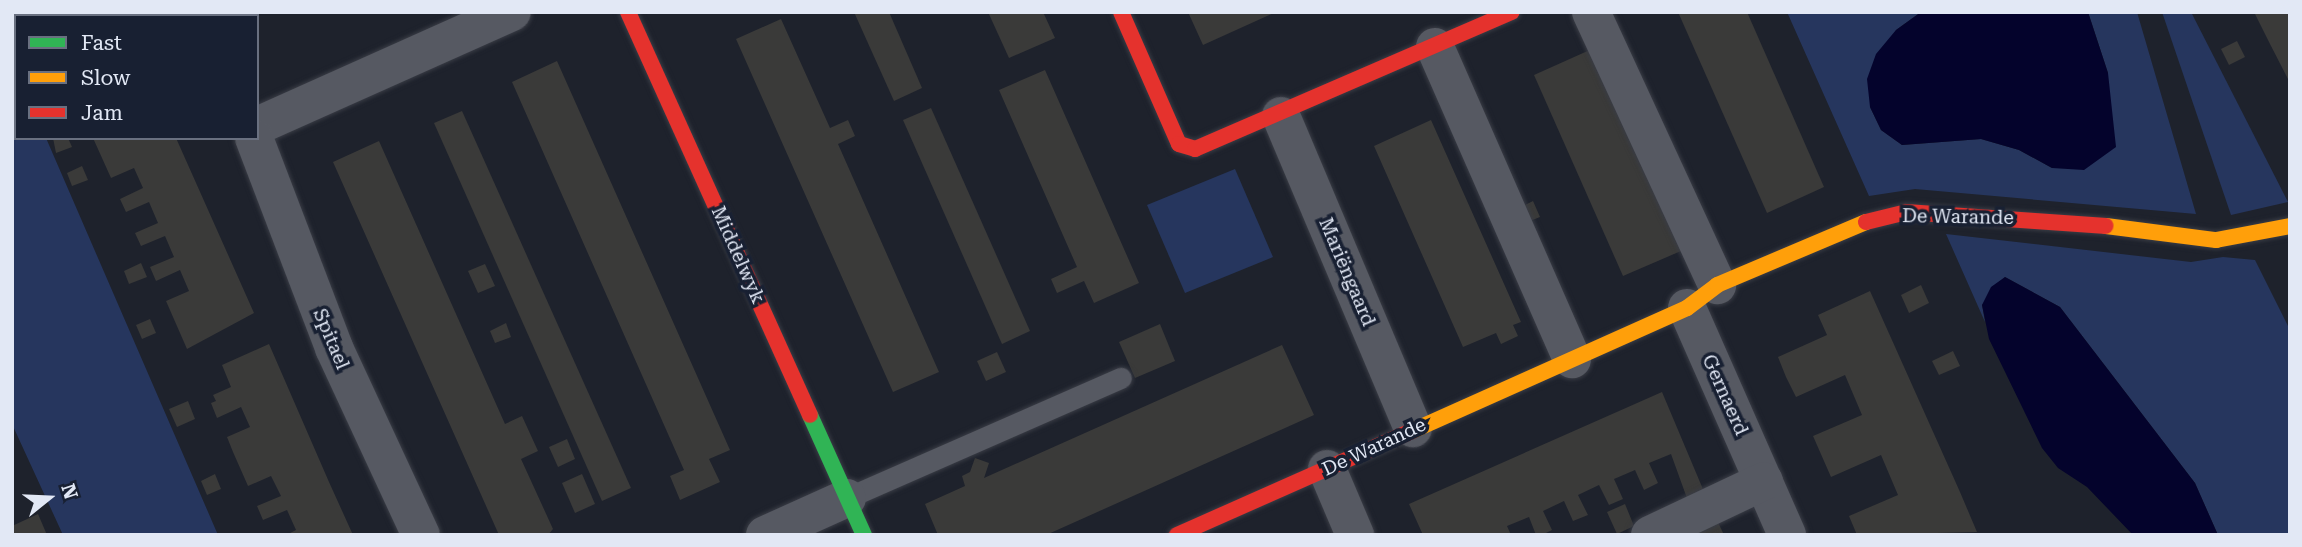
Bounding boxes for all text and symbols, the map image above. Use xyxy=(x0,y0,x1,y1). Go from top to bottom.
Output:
legend xyxy=(14,14,259,140)
text: Fast xyxy=(81,31,122,55)
text: Slow xyxy=(81,66,130,90)
text: Jam xyxy=(81,101,123,125)
street label: Middelwyk xyxy=(706,203,770,307)
street label: De Warande xyxy=(1902,205,2014,229)
street label: Mariëngaard xyxy=(1314,214,1380,330)
street label: Spitael xyxy=(308,305,354,373)
street label: Gernaerd xyxy=(1697,351,1753,439)
street label: De Warande xyxy=(1319,413,1429,481)
north arrow xyxy=(14,463,84,533)
text: N xyxy=(56,481,83,502)

